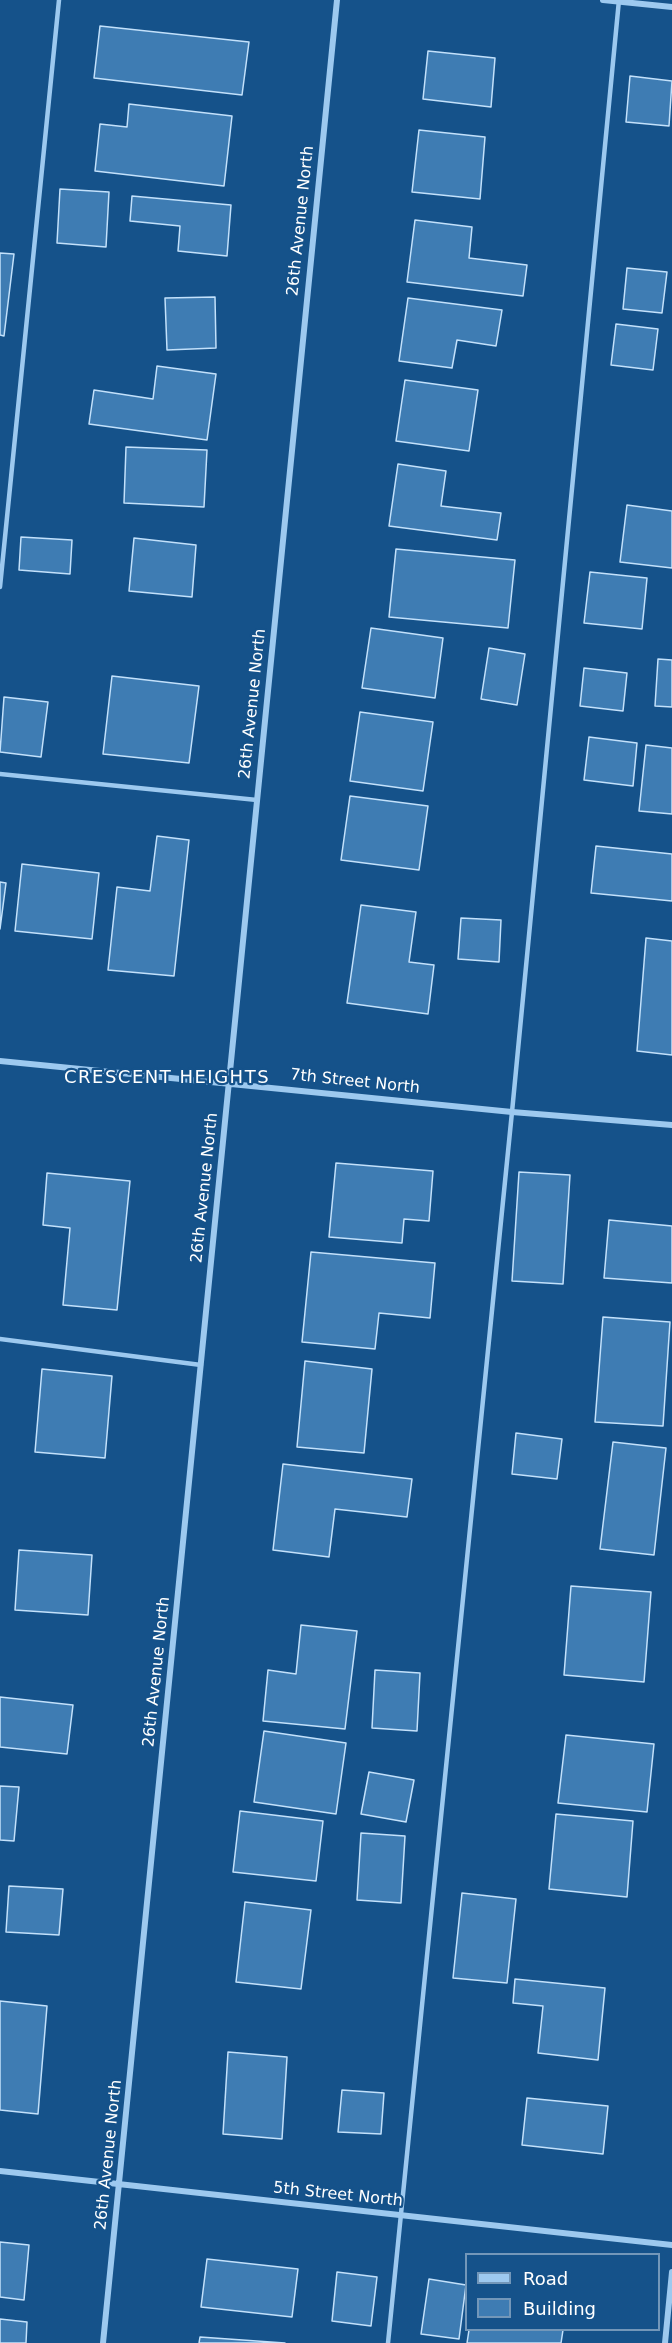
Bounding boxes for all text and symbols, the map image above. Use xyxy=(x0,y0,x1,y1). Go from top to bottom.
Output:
street label: 26th Avenue North xyxy=(284,145,318,297)
street label: 26th Avenue North xyxy=(236,628,270,780)
street label: 7th Street North xyxy=(289,1066,421,1098)
district label: CRESCENT HEIGHTS xyxy=(64,1067,270,1089)
street label: 26th Avenue North xyxy=(188,1112,222,1264)
street label: 26th Avenue North xyxy=(140,1596,174,1748)
street label: 26th Avenue North xyxy=(92,2079,126,2231)
street label: 5th Street North xyxy=(272,2179,404,2211)
legend xyxy=(465,2253,660,2331)
text: Road xyxy=(523,2268,568,2289)
text: Building xyxy=(523,2298,596,2319)

